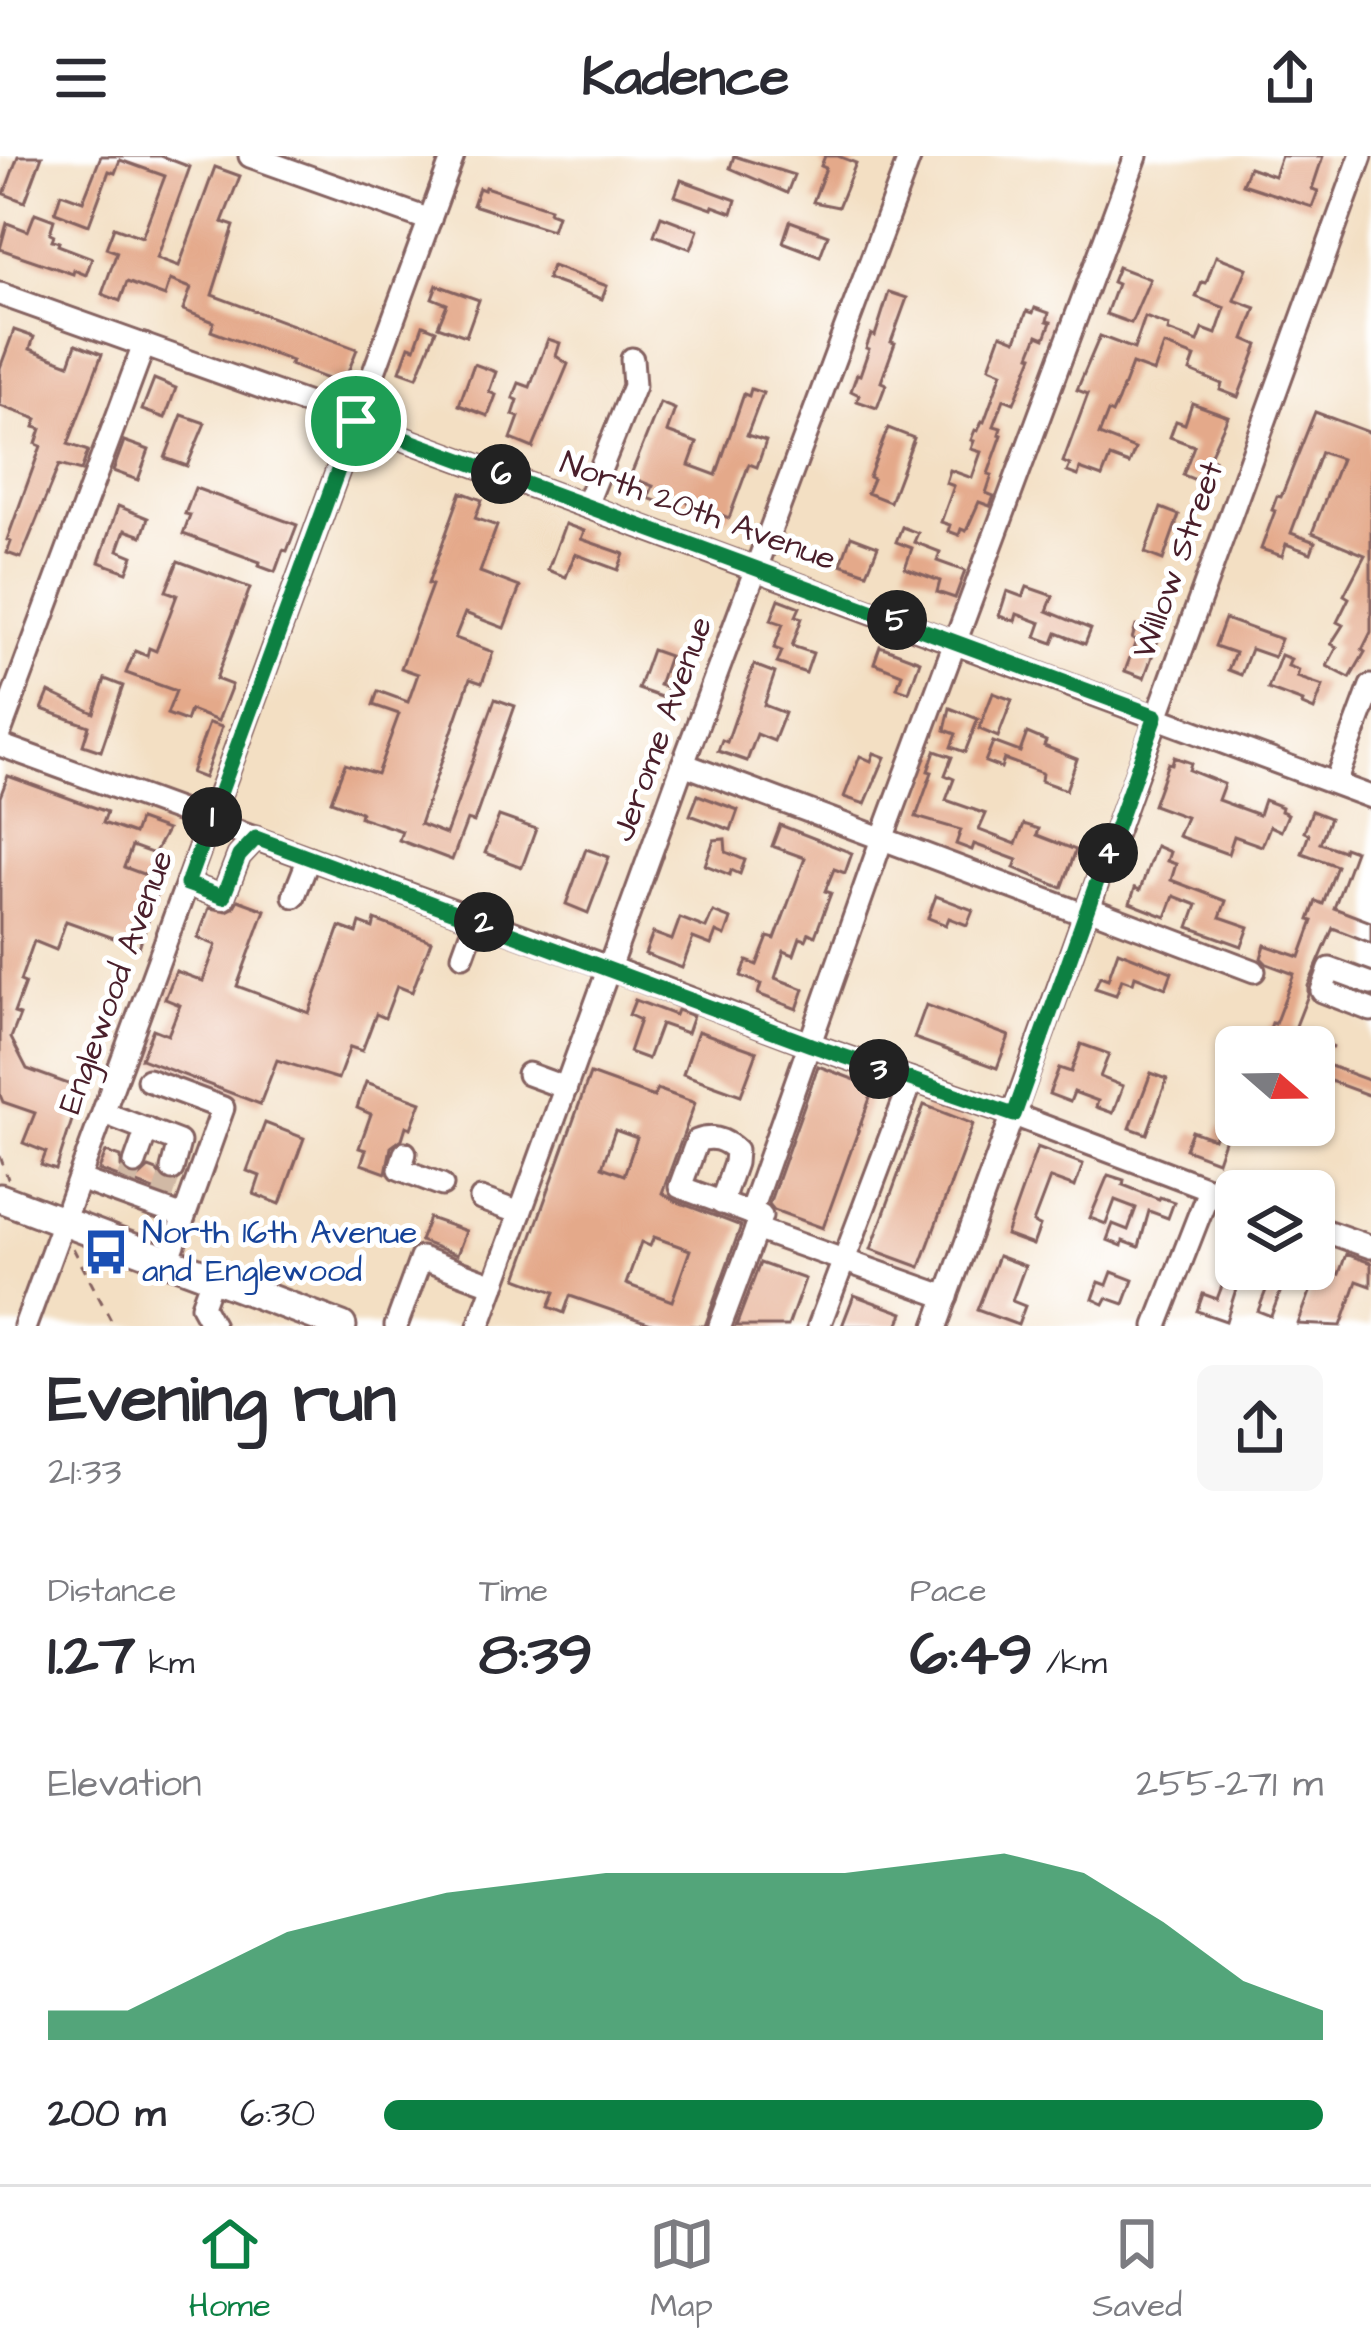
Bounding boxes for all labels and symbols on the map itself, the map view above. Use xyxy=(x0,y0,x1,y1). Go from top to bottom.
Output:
pin xyxy=(305,370,407,472)
street label: North 20th Avenue xyxy=(554,440,842,582)
pin: 6 xyxy=(471,444,531,504)
street label: Willow Street xyxy=(1121,455,1235,665)
pin: 5 xyxy=(867,590,927,650)
street label: Jerome Avenue xyxy=(600,610,724,848)
pin: 1 xyxy=(182,787,242,847)
pin: 4 xyxy=(1078,823,1138,883)
street label: Englewood Avenue xyxy=(47,844,187,1121)
pin: 2 xyxy=(454,892,514,952)
north arrow xyxy=(1215,1026,1335,1146)
pin: 3 xyxy=(849,1039,909,1099)
place label: North 16th Avenue and Englewood xyxy=(142,1210,417,1296)
bus stop icon: North 16th Avenue and Englewood xyxy=(81,1227,131,1277)

